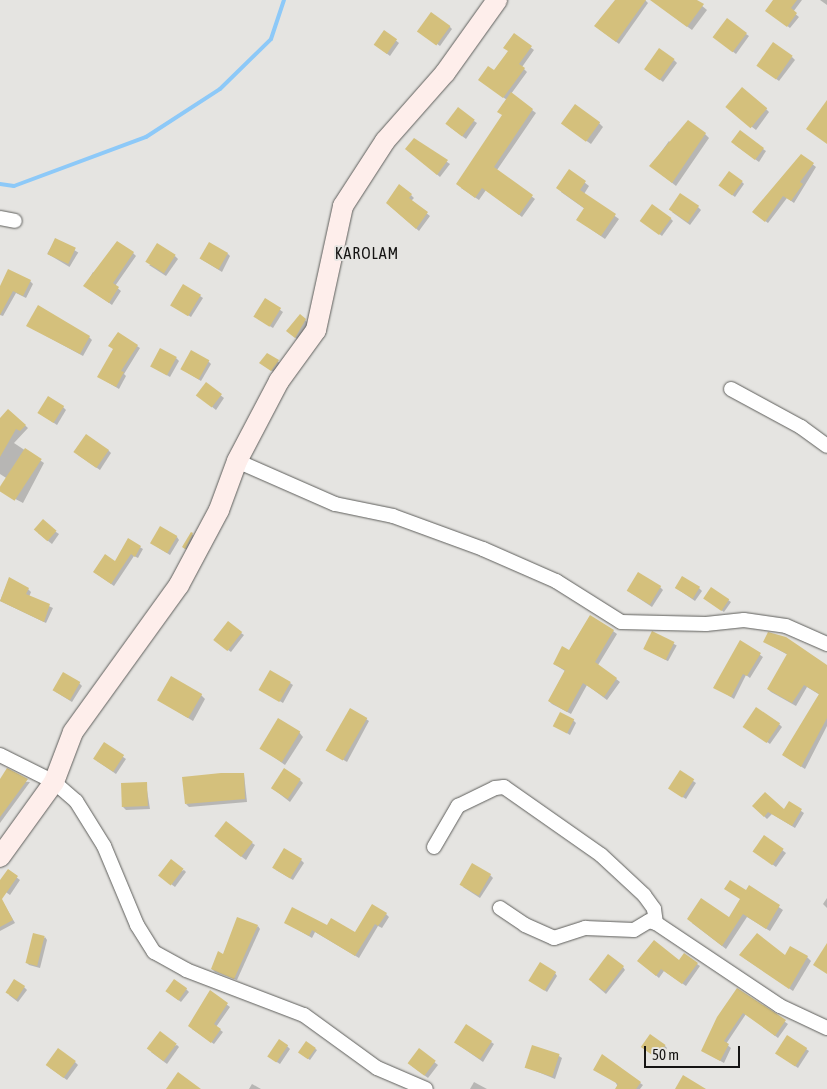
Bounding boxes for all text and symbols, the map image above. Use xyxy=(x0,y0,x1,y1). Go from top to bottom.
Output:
district label: KAROLAM xyxy=(334,243,400,263)
scale bar xyxy=(647,1036,743,1068)
text: 50 m xyxy=(652,1046,679,1063)

